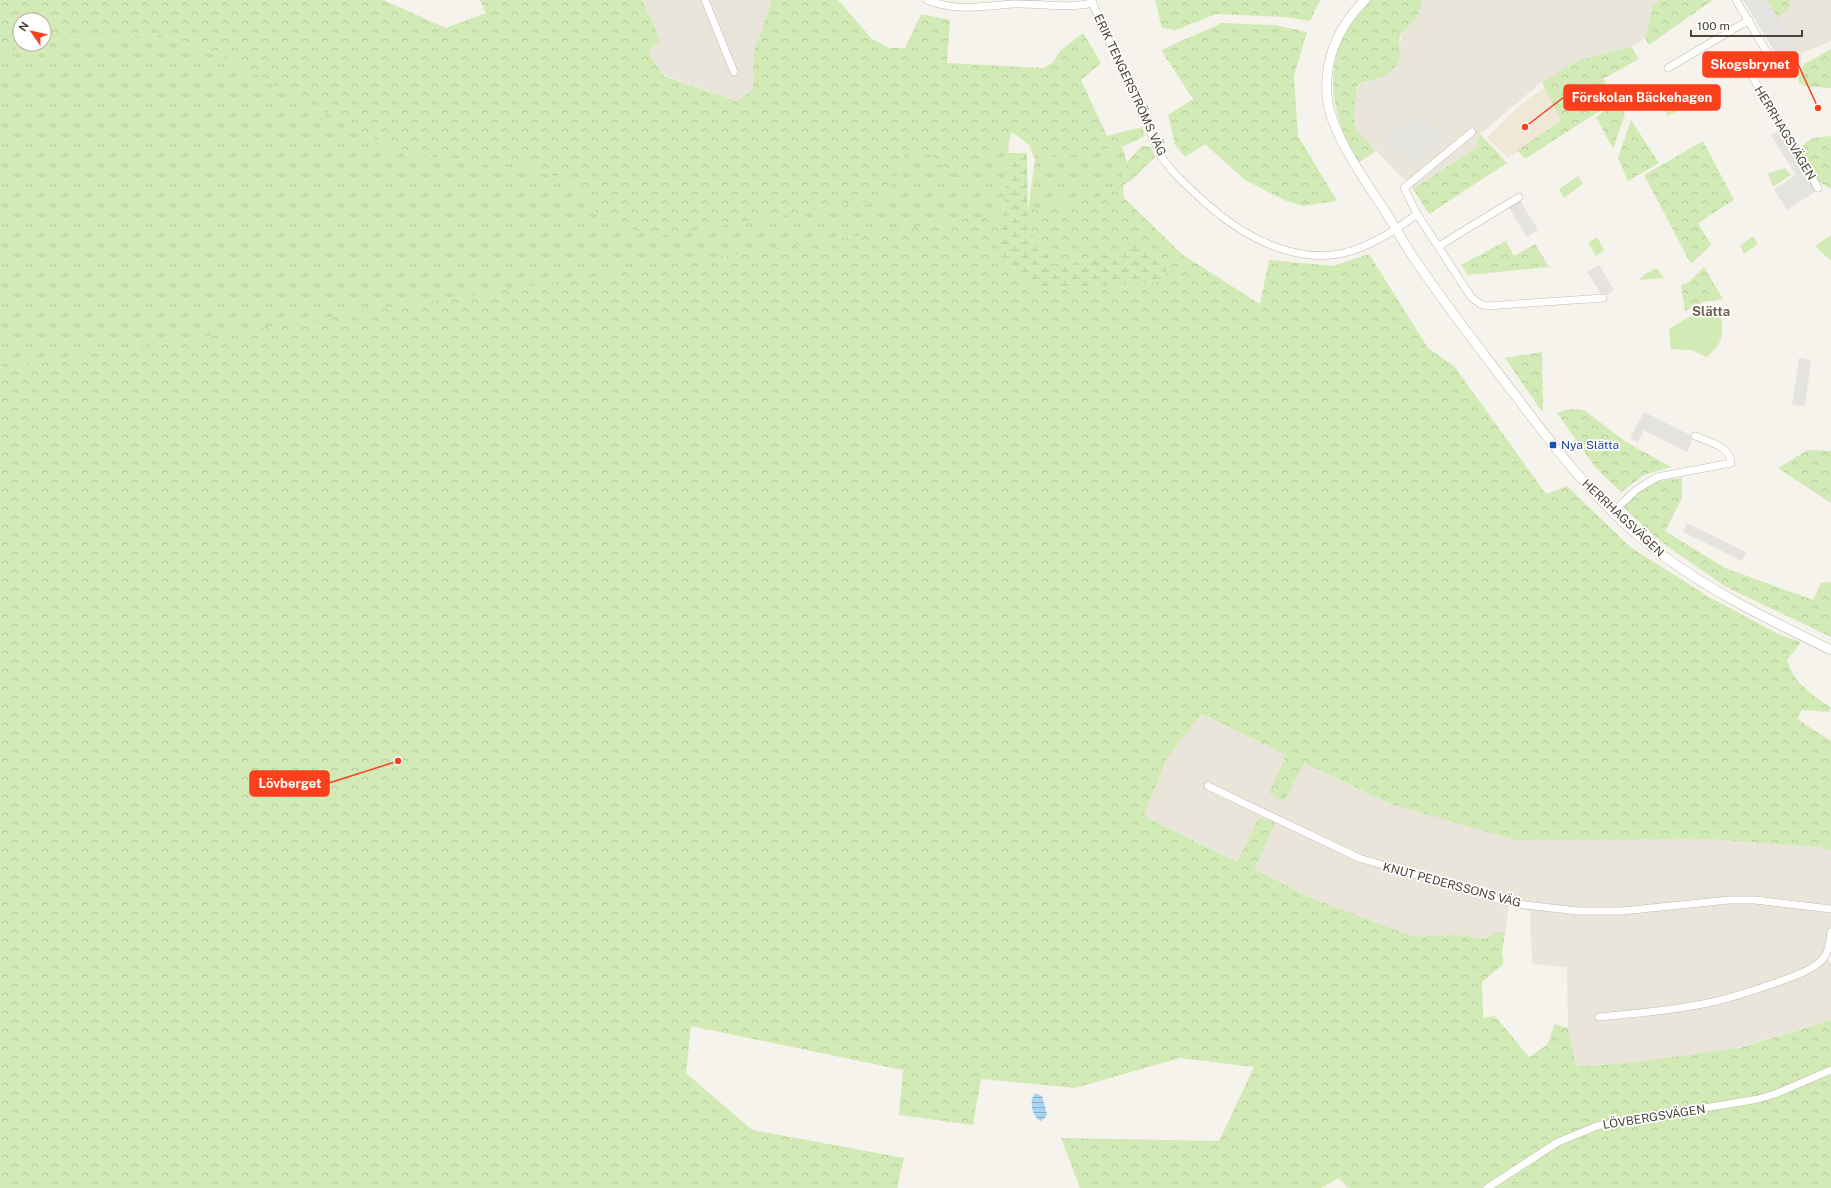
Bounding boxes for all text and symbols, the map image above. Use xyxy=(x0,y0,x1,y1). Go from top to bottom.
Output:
north arrow xyxy=(12,12,52,52)
street label: ERIK TENGERSTRÖMS VÄG xyxy=(1091,12,1169,158)
scale bar xyxy=(1691,12,1802,38)
text: N xyxy=(16,19,31,33)
text: 100 m xyxy=(1697,19,1730,33)
callout: Skogsbrynet xyxy=(1703,52,1798,77)
text: Skogsbrynet xyxy=(1710,57,1790,72)
street label: HERRHAGSVÄGEN xyxy=(1751,84,1819,182)
callout: Förskolan Bäckehagen xyxy=(1564,85,1720,110)
text: Förskolan Bäckehagen xyxy=(1572,90,1712,105)
district label: Slätta xyxy=(1692,304,1730,319)
place label: Nya Slätta xyxy=(1561,438,1619,452)
marker: Nya Slätta xyxy=(1548,440,1558,450)
street label: HERRHAGSVÄGEN xyxy=(1579,476,1667,560)
callout: Lövberget xyxy=(250,771,329,796)
text: Lövberget xyxy=(259,776,321,791)
street label: KNUT PEDERSSONS VÄG xyxy=(1381,860,1523,910)
street label: LÖVBERGSVÄGEN xyxy=(1602,1102,1706,1132)

